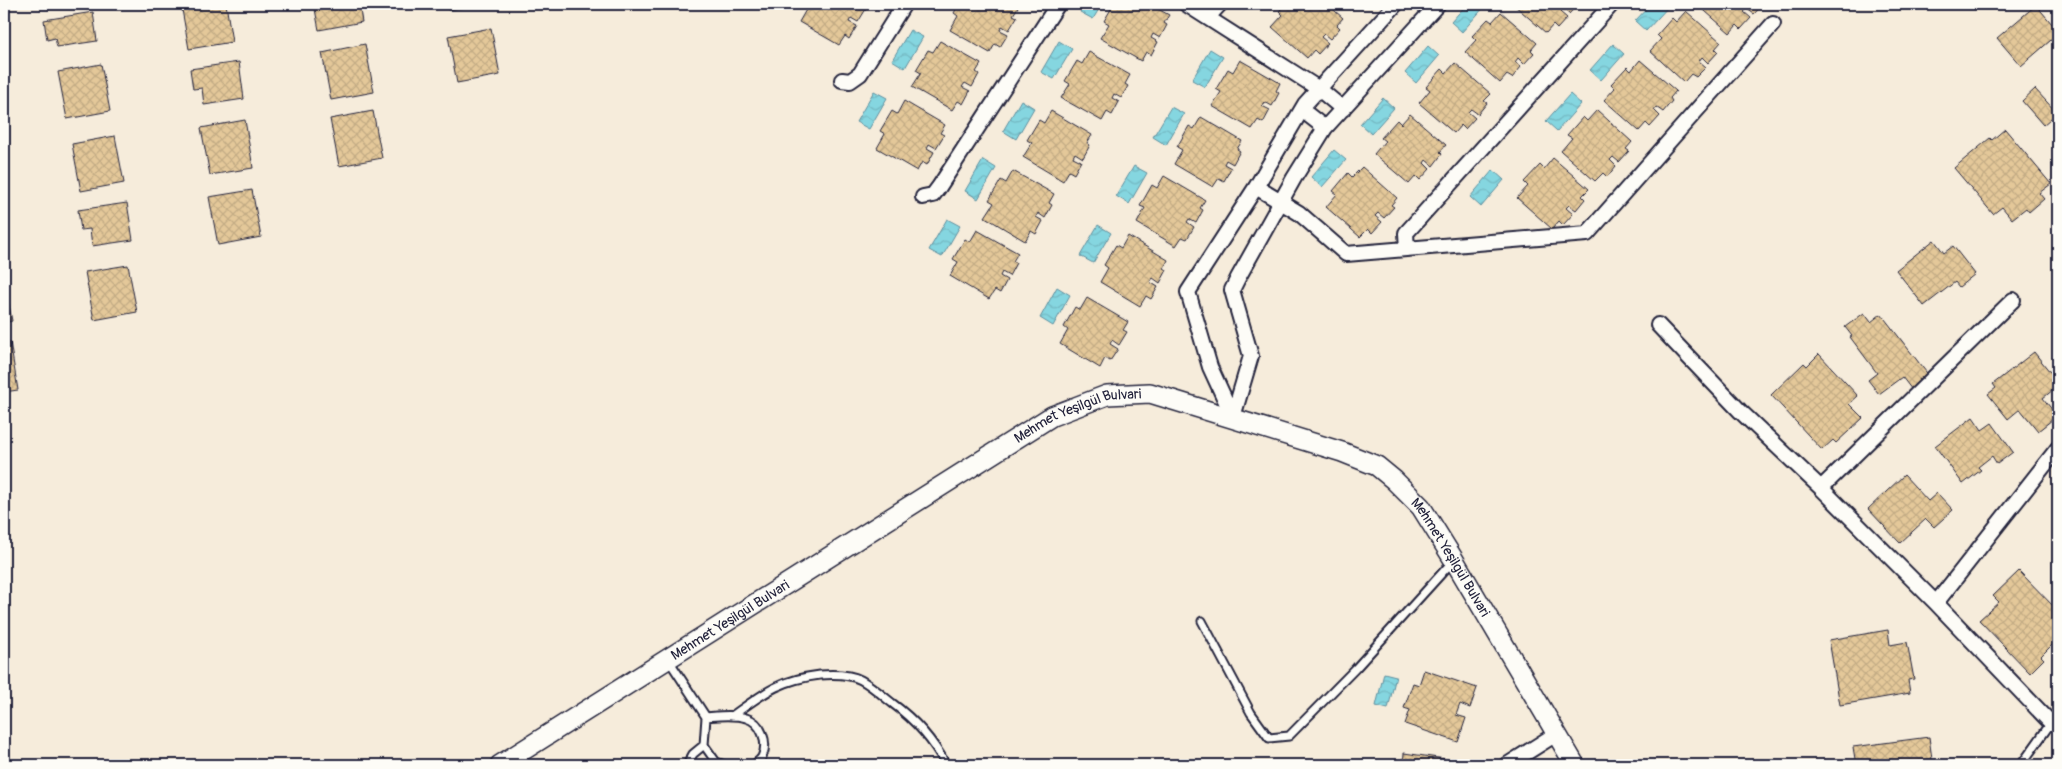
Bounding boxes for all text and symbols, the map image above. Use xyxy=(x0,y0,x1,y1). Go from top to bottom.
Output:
street label: Mehmet Yeşilgül Bulvari xyxy=(1011,385,1142,446)
street label: Mehmet Yeşilgül Bulvari xyxy=(1408,494,1494,620)
street label: Mehmet Yeşilgül Bulvari xyxy=(668,576,793,663)

